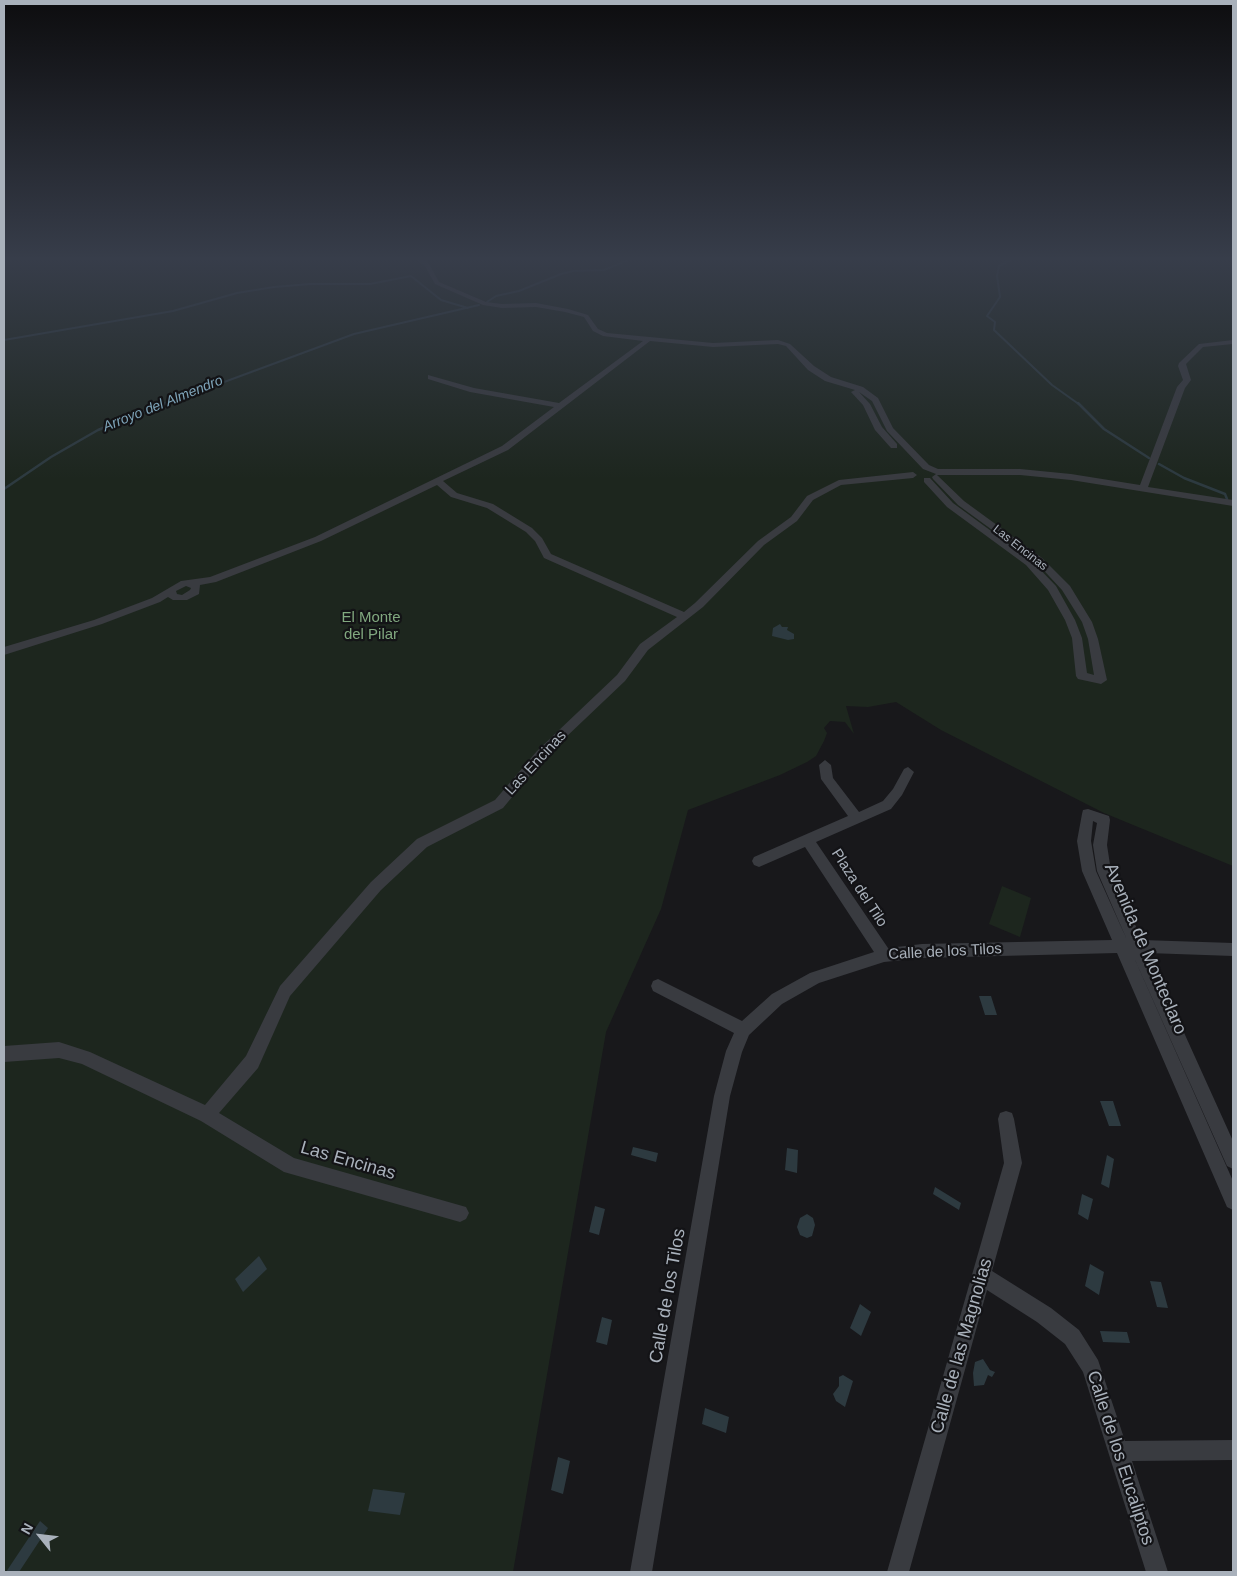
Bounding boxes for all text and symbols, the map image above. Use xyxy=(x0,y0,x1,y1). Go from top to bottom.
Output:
water label: Arroyo del Almendro xyxy=(101,372,225,436)
street label: Las Encinas xyxy=(990,522,1050,574)
park label: El Monte del Pilar xyxy=(341,609,401,644)
street label: Las Encinas xyxy=(502,727,570,799)
street label: Plaza del Tilo xyxy=(827,846,891,930)
street label: Avenida de Monteclaro xyxy=(1099,860,1191,1038)
street label: Calle de los Tilos xyxy=(888,940,1002,964)
street label: Las Encinas xyxy=(298,1137,398,1185)
street label: Calle de los Tilos xyxy=(646,1227,690,1365)
street label: Calle de las Magnolias xyxy=(927,1256,997,1436)
street label: Calle de los Eucaliptos xyxy=(1082,1368,1158,1548)
north arrow xyxy=(15,1511,65,1561)
text: N xyxy=(17,1520,36,1537)

